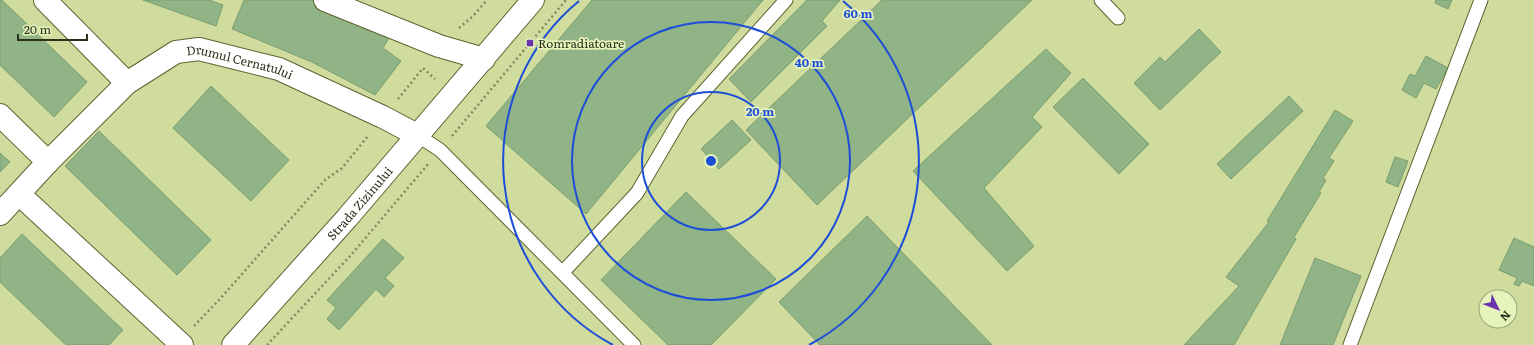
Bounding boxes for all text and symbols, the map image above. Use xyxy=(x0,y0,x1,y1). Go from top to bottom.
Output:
text: 60 m xyxy=(844,4,872,22)
scale bar xyxy=(18,16,87,42)
text: 20 m xyxy=(24,20,51,38)
place label: Romradiatoare xyxy=(538,34,624,52)
marker: Romradiatoare xyxy=(525,38,535,48)
street label: Drumul Cernatului xyxy=(185,40,296,83)
text: 40 m xyxy=(795,53,824,71)
text: 20 m xyxy=(746,102,774,120)
centre of rings xyxy=(704,154,718,168)
street label: Strada Zizinului xyxy=(322,162,396,244)
north arrow xyxy=(1478,289,1518,329)
text: N xyxy=(1497,308,1515,325)

